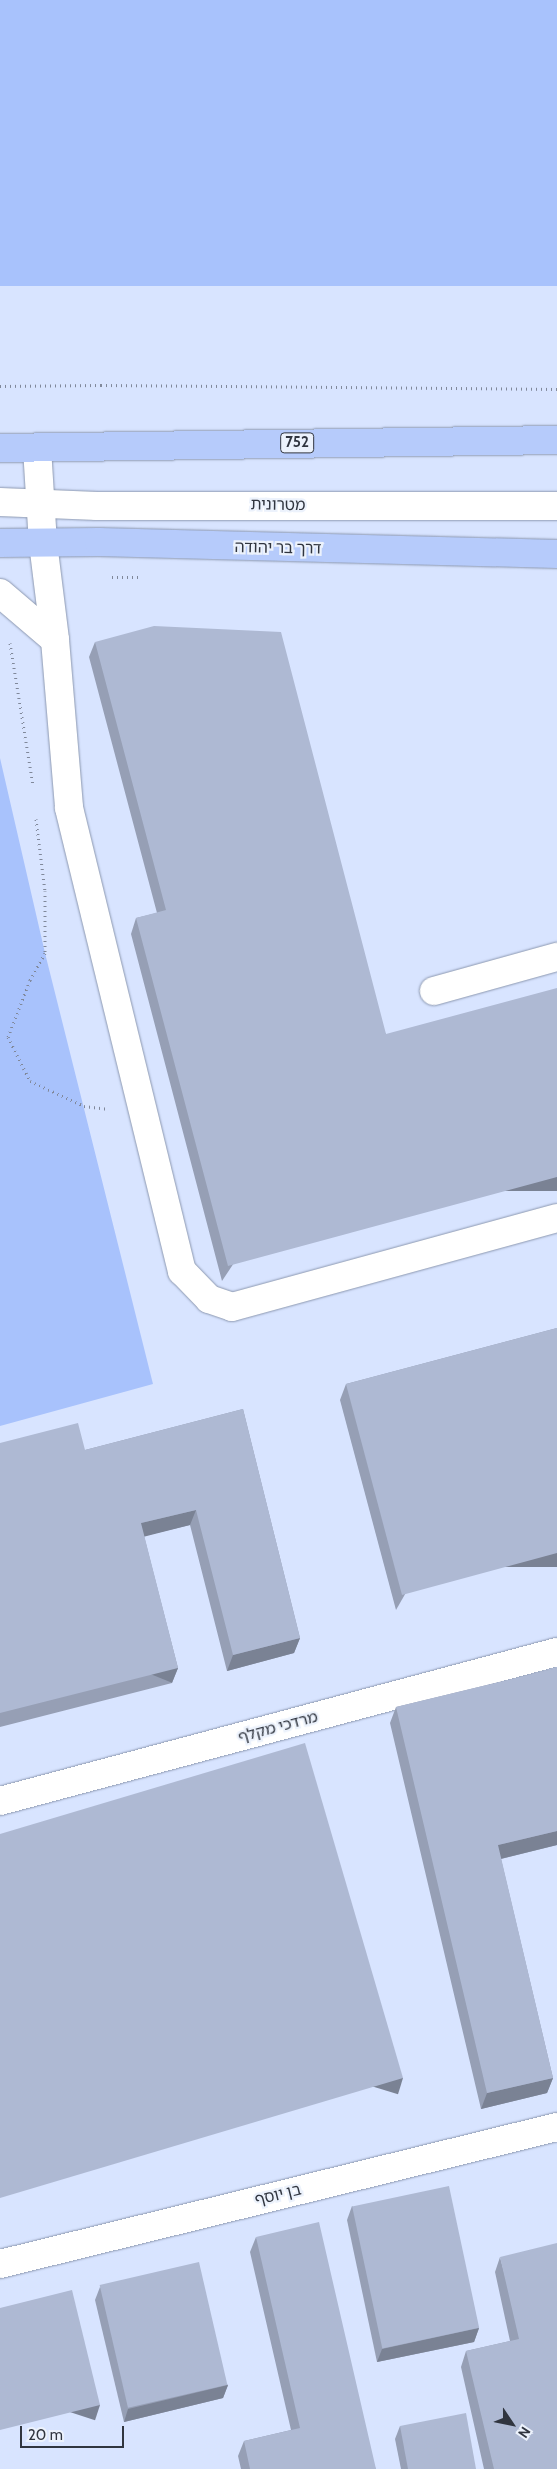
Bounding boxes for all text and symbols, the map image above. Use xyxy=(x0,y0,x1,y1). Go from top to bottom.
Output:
road number: 752 xyxy=(280,430,314,456)
street label: מטרונית xyxy=(250,495,306,515)
street label: דרך בר יהודה xyxy=(234,538,322,558)
street label: מרדכי מקלף xyxy=(236,1707,320,1747)
street label: בן יוסף xyxy=(253,2180,303,2210)
north arrow xyxy=(487,2399,537,2449)
scale bar xyxy=(22,2416,126,2448)
text: N xyxy=(514,2423,535,2442)
text: 20 m xyxy=(28,2426,63,2444)

